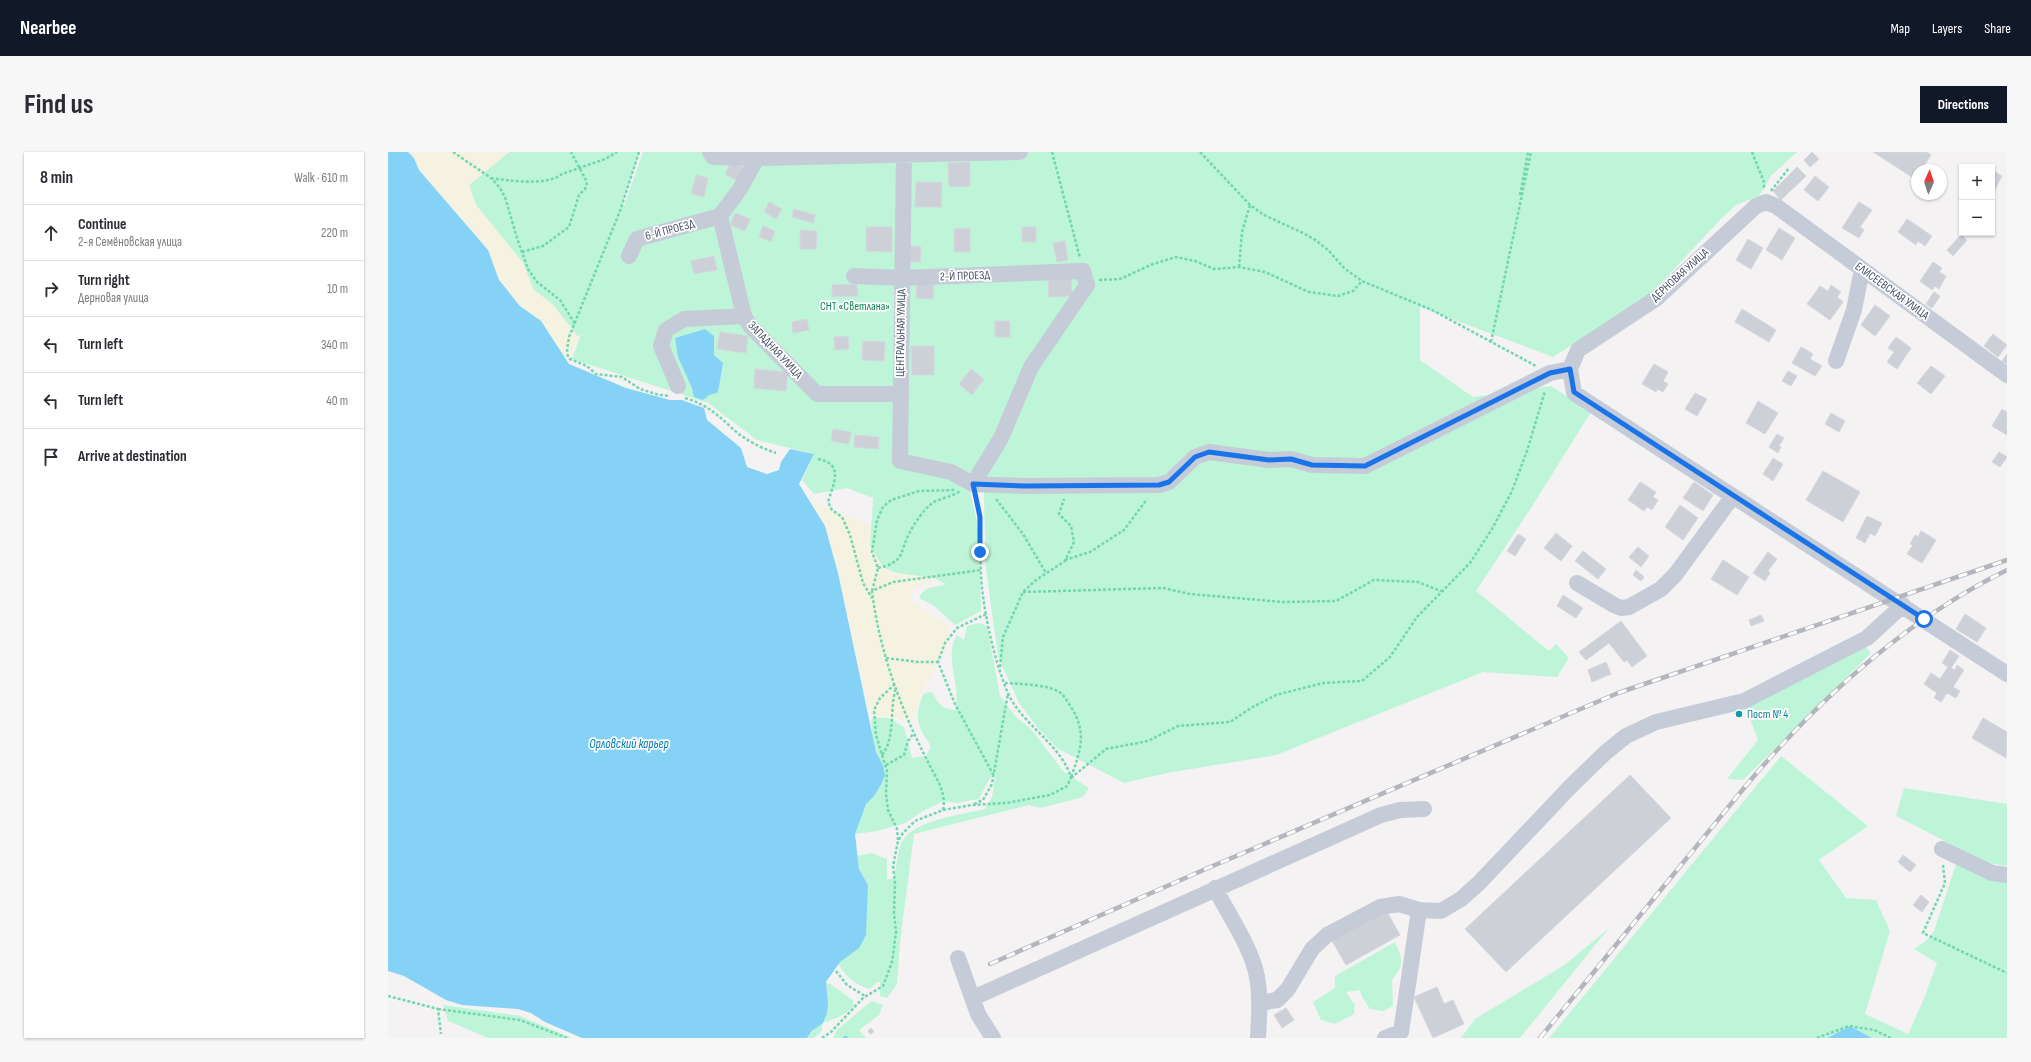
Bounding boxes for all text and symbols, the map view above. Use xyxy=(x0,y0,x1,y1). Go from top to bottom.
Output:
text: Nearbee xyxy=(20,17,76,40)
text: Map xyxy=(1890,20,1910,37)
text: Layers xyxy=(1932,20,1962,37)
text: Share xyxy=(1984,20,2011,37)
button: Directions xyxy=(1920,86,2007,123)
text: Find us xyxy=(24,88,93,121)
north arrow xyxy=(1911,164,1947,200)
map controls xyxy=(1959,164,1995,236)
button: + xyxy=(1959,164,1995,200)
text: 8 min xyxy=(40,168,73,188)
text: Walk · 610 m xyxy=(294,170,348,186)
button: − xyxy=(1959,200,1995,236)
text: Continue xyxy=(78,215,127,234)
street label: 6-Й ПРОЕЗД xyxy=(644,216,697,244)
icon: ahead xyxy=(40,222,62,244)
text: 220 m xyxy=(321,225,348,241)
text: 2-я Семёновская улица xyxy=(78,234,182,250)
street label: ДЕРНОВАЯ УЛИЦА xyxy=(1648,245,1713,305)
street label: ЕЛИСЕЕВСКАЯ УЛИЦА xyxy=(1852,259,1933,323)
street label: 2-Й ПРОЕЗД xyxy=(940,268,991,284)
text: Turn right xyxy=(78,271,130,290)
icon: right xyxy=(40,278,62,300)
text: 10 m xyxy=(327,281,348,297)
street label: ЦЕНТРАЛЬНАЯ УЛИЦА xyxy=(893,288,909,377)
text: Дерновая улица xyxy=(78,290,149,306)
park label: СНТ «Светлана» xyxy=(820,299,890,314)
street label: ЗАПАДНАЯ УЛИЦА xyxy=(745,318,806,383)
icon: left xyxy=(40,334,62,356)
text: Turn left xyxy=(78,335,123,354)
text: 340 m xyxy=(321,337,348,353)
icon: left xyxy=(40,390,62,412)
text: Turn left xyxy=(78,391,123,410)
text: 40 m xyxy=(326,393,348,409)
icon: arrive xyxy=(40,446,62,468)
text: Arrive at destination xyxy=(78,447,187,466)
route end xyxy=(971,543,989,561)
route start xyxy=(1915,610,1933,628)
place label: Пост № 4 xyxy=(1747,707,1788,722)
marker: Пост № 4 xyxy=(1734,709,1744,719)
water label: Орловский карьер xyxy=(589,736,670,752)

